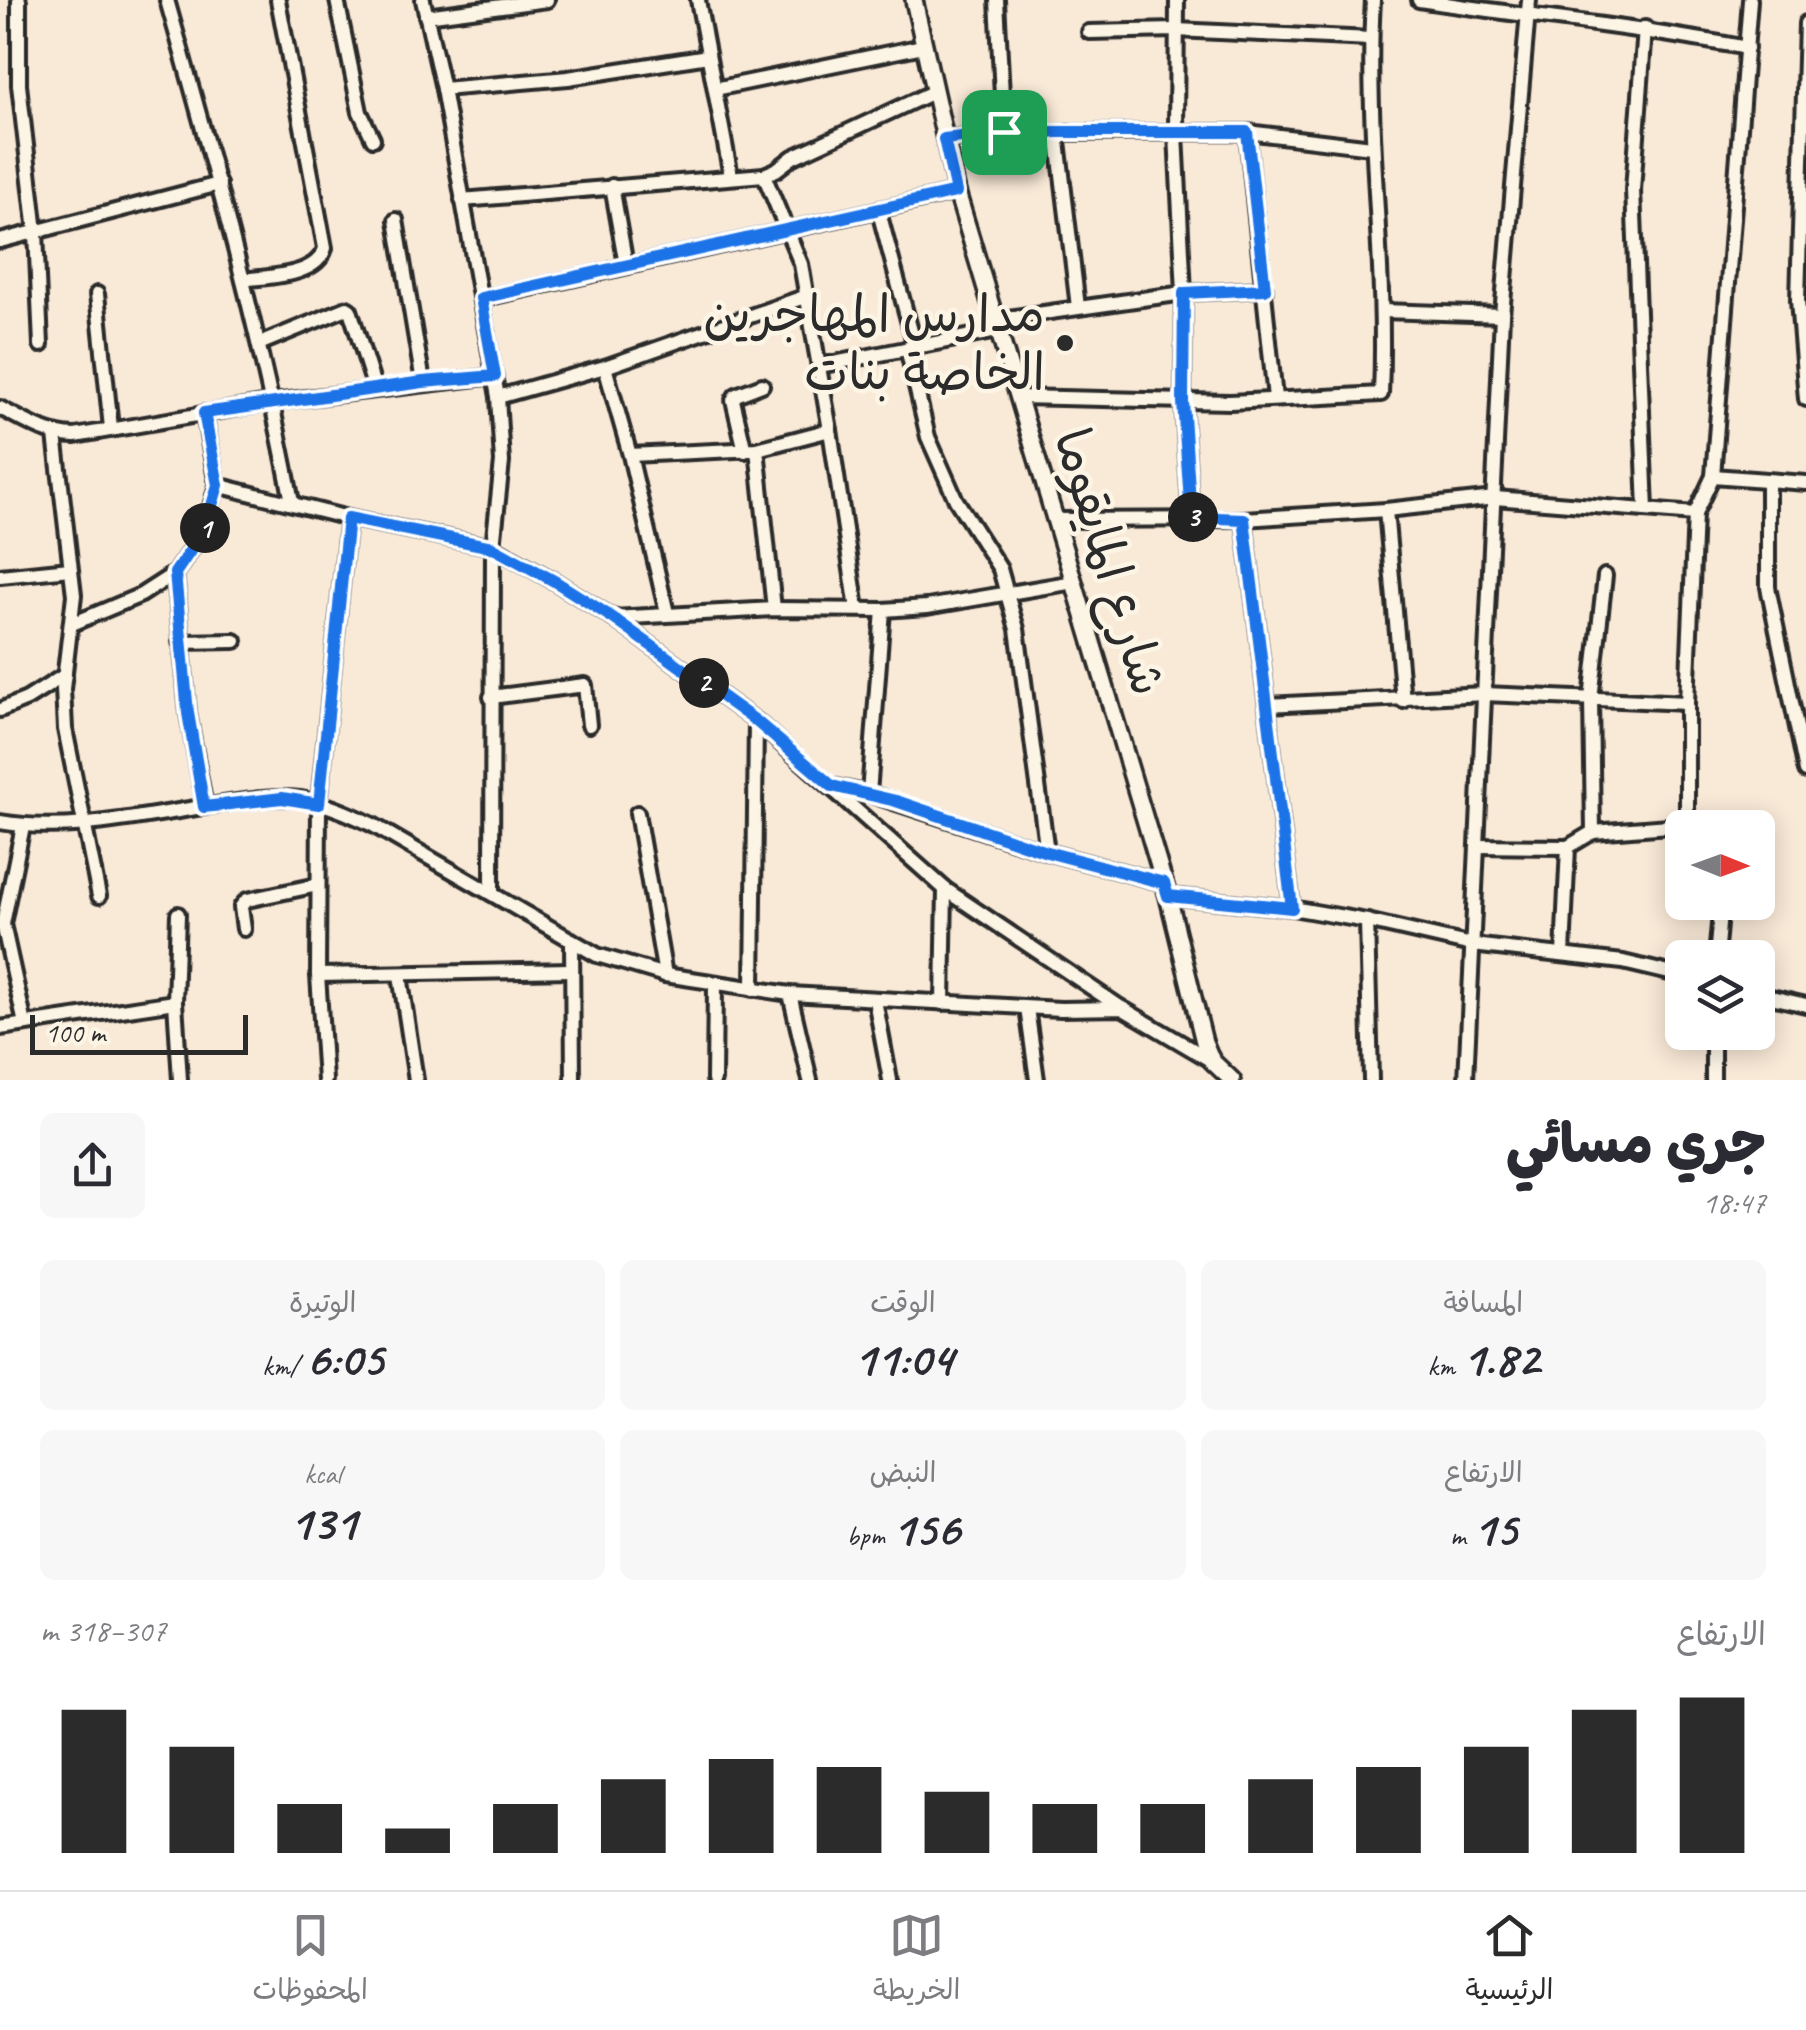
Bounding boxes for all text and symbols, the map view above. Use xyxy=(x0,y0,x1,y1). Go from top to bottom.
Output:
pin xyxy=(962,90,1047,175)
icon: arrive xyxy=(977,105,1032,160)
place label: مدارس المهاجرين الخاصة بنات xyxy=(703,283,1045,404)
marker: مدارس المهاجرين الخاصة بنات xyxy=(1054,332,1076,354)
street label: شارع المايقوما xyxy=(1037,421,1180,704)
pin: 3 xyxy=(1168,492,1218,542)
text: 3 xyxy=(1187,499,1199,534)
pin: 1 xyxy=(180,503,230,553)
text: 1 xyxy=(199,510,211,545)
pin: 2 xyxy=(679,658,729,708)
text: 2 xyxy=(698,665,710,700)
north arrow xyxy=(1665,810,1775,920)
map controls xyxy=(1665,810,1775,1050)
button: layers xyxy=(1665,940,1775,1050)
scale bar xyxy=(30,1010,248,1054)
text: 100 m xyxy=(45,1015,105,1050)
text: جري مسائي xyxy=(1506,1109,1766,1179)
button: share xyxy=(40,1113,145,1218)
text: 18:47 xyxy=(1702,1182,1766,1223)
text: الوتيرة xyxy=(289,1285,356,1320)
text: الوقت xyxy=(870,1285,936,1320)
text: المسافة xyxy=(1443,1285,1523,1320)
text: 6:05 xyxy=(306,1327,383,1390)
text: 11:04 xyxy=(853,1327,953,1390)
text: 1.82 xyxy=(1462,1327,1539,1390)
text: /km xyxy=(262,1348,306,1383)
text: km xyxy=(1428,1348,1462,1383)
text: النبض xyxy=(870,1455,936,1490)
text: الارتفاع xyxy=(1444,1455,1523,1490)
text: kcal xyxy=(304,1456,341,1491)
text: 131 xyxy=(289,1491,356,1554)
text: 156 xyxy=(892,1497,960,1560)
text: 15 xyxy=(1472,1497,1517,1560)
text: bpm xyxy=(847,1518,892,1553)
text: m xyxy=(1450,1518,1472,1553)
text: 307–318 m xyxy=(40,1610,166,1651)
text: الارتفاع xyxy=(1676,1614,1766,1655)
tab: المحفوظات xyxy=(253,1908,368,2014)
tab: الخريطة xyxy=(873,1908,960,2014)
tab: الرئيسية xyxy=(1466,1908,1553,2014)

